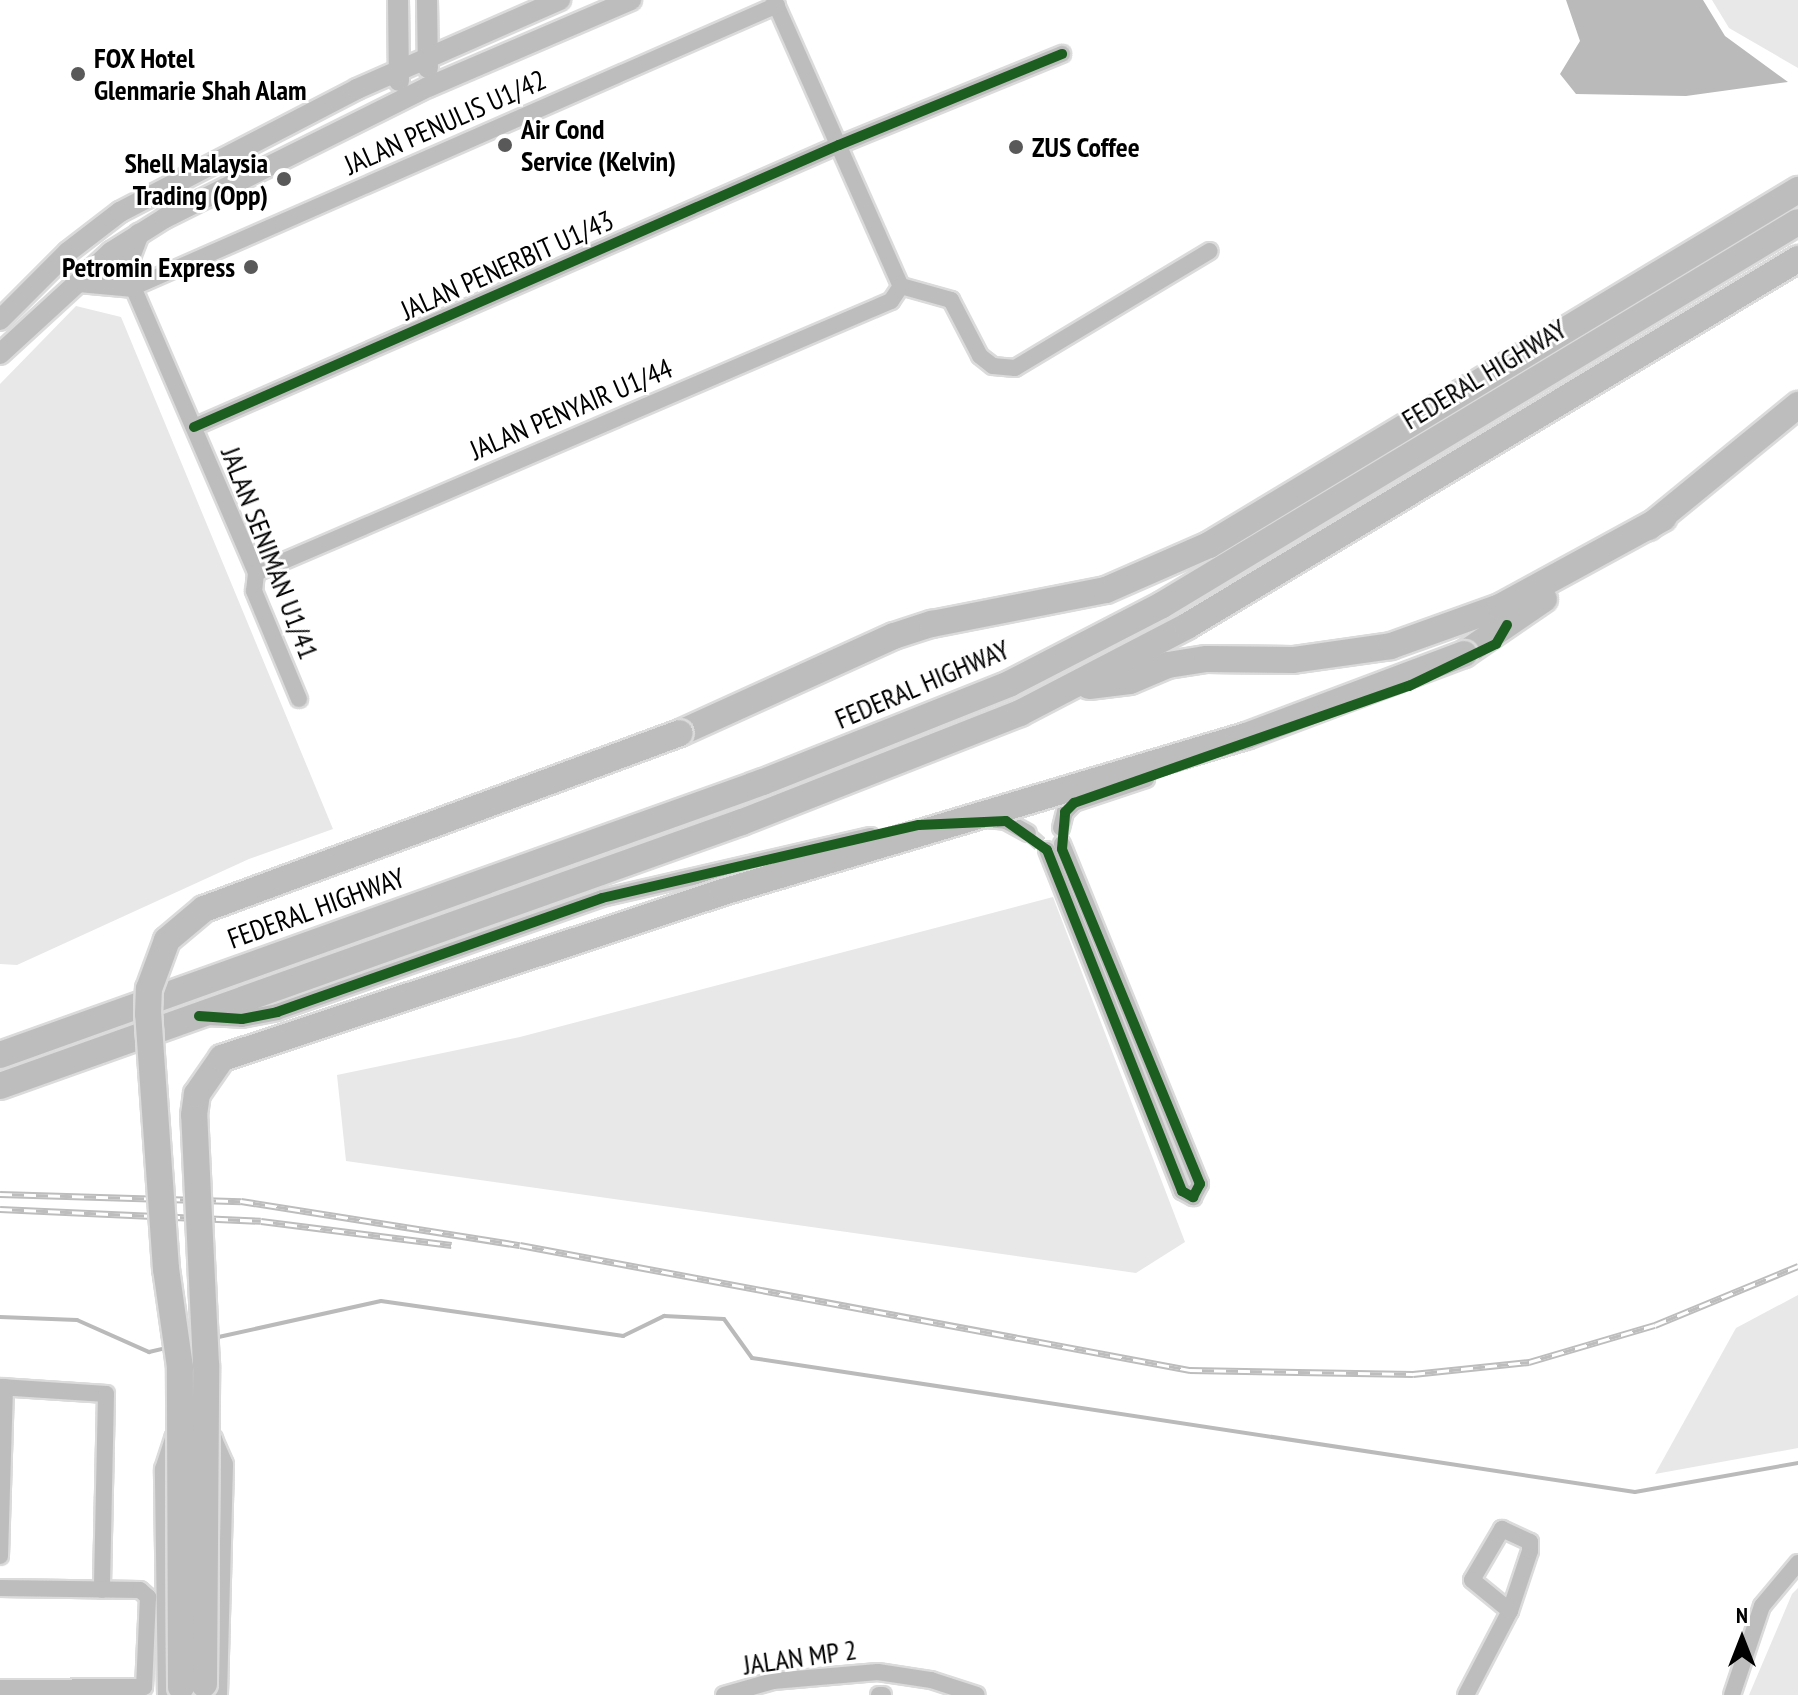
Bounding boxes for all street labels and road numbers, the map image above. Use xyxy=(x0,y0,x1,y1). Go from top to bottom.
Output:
street label: JALAN PENULIS U1/42 xyxy=(339,63,551,181)
street label: JALAN PENERBIT U1/43 xyxy=(395,203,619,327)
street label: FEDERAL HIGHWAY xyxy=(1395,312,1573,436)
street label: JALAN PENYAIR U1/44 xyxy=(465,351,677,467)
street label: JALAN SENIMAN U1/41 xyxy=(214,442,326,664)
street label: FEDERAL HIGHWAY xyxy=(830,632,1014,736)
street label: FEDERAL HIGHWAY xyxy=(223,860,409,956)
street label: JALAN MP 2 xyxy=(741,1632,859,1682)

